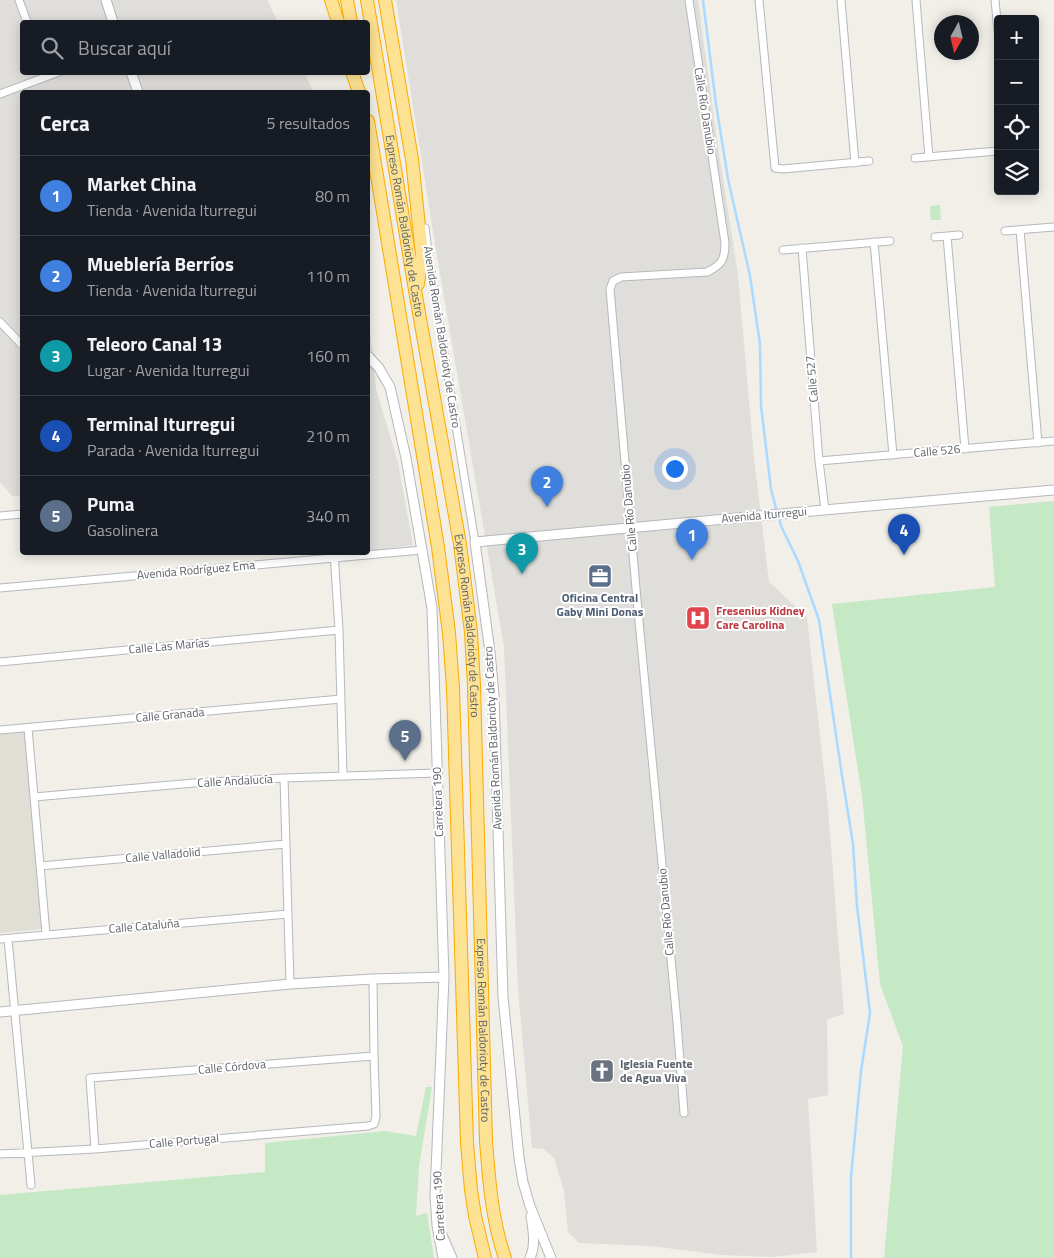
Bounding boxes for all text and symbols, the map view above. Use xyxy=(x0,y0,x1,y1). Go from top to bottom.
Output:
north arrow xyxy=(934,15,979,60)
map controls xyxy=(994,15,1039,195)
button: + xyxy=(994,15,1039,60)
search box xyxy=(20,20,370,75)
text: Buscar aquí xyxy=(78,33,171,62)
icon: search xyxy=(38,34,66,62)
button: − xyxy=(994,60,1039,105)
street label: Calle Río Danubio xyxy=(689,66,722,156)
button: locate xyxy=(994,105,1039,150)
text: Cerca xyxy=(40,107,90,139)
text: 5 resultados xyxy=(266,111,350,135)
street label: Expreso Román Baldorioty de Castro xyxy=(380,133,430,318)
button: layers xyxy=(994,150,1039,195)
text: Market China xyxy=(87,169,196,198)
text: 1 xyxy=(52,184,60,208)
text: 80 m xyxy=(315,184,350,208)
text: Tienda · Avenida Iturregui xyxy=(87,198,257,222)
street label: Avenida Román Baldorioty de Castro xyxy=(419,245,466,429)
text: Mueblería Berríos xyxy=(87,249,234,278)
text: 2 xyxy=(52,264,60,288)
text: 110 m xyxy=(306,264,350,288)
text: Tienda · Avenida Iturregui xyxy=(87,278,257,302)
text: Teleoro Canal 13 xyxy=(87,329,223,358)
text: 3 xyxy=(52,344,60,368)
text: 160 m xyxy=(306,344,350,368)
street label: Calle 527 xyxy=(800,355,823,403)
text: Lugar · Avenida Iturregui xyxy=(87,358,250,382)
text: Terminal Iturregui xyxy=(87,409,235,438)
text: 4 xyxy=(52,424,60,448)
text: 210 m xyxy=(306,424,350,448)
text: Parada · Avenida Iturregui xyxy=(87,438,259,462)
street label: Calle 526 xyxy=(913,439,961,462)
your location xyxy=(662,456,688,482)
street label: Calle Río Danubio xyxy=(615,464,642,553)
pin: 2 xyxy=(531,466,563,507)
text: Puma xyxy=(87,489,134,518)
street label: Avenida Iturregui xyxy=(720,501,807,528)
text: 5 xyxy=(52,504,60,528)
text: 340 m xyxy=(306,504,350,528)
pin: 4 xyxy=(888,514,920,555)
text: Gasolinera xyxy=(87,518,158,542)
pin: 1 xyxy=(676,519,708,560)
street label: Expreso Román Baldorioty de Castro xyxy=(449,532,485,718)
pin: 3 xyxy=(506,533,538,574)
street label: Avenida Rodríguez Ema xyxy=(136,555,256,584)
office icon: Oficina Central Gaby Mini Donas xyxy=(587,563,613,589)
place label: Oficina Central Gaby Mini Donas xyxy=(557,588,644,621)
place label: Fresenius Kidney Care Carolina xyxy=(716,601,805,634)
hospital icon: Fresenius Kidney Care Carolina xyxy=(685,605,711,631)
street label: Calle Las Marías xyxy=(128,632,211,659)
street label: Avenida Román Baldorioty de Castro xyxy=(478,646,507,830)
street label: Calle Granada xyxy=(135,702,205,727)
pin: 5 xyxy=(389,720,421,761)
street label: Carretera 190 xyxy=(427,766,448,837)
street label: Calle Andalucía xyxy=(197,769,273,792)
street label: Calle Valladolid xyxy=(125,842,201,867)
street label: Calle Río Danubio xyxy=(652,868,679,957)
street label: Calle Cataluña xyxy=(108,913,180,938)
street label: Expreso Román Baldorioty de Castro xyxy=(472,938,496,1123)
street label: Calle Córdova xyxy=(197,1054,267,1079)
place label: Iglesia Fuente de Agua Viva xyxy=(620,1054,693,1087)
church icon: Iglesia Fuente de Agua Viva xyxy=(589,1058,615,1084)
street label: Calle Portugal xyxy=(148,1128,220,1153)
street label: Carretera 190 xyxy=(427,1170,450,1241)

